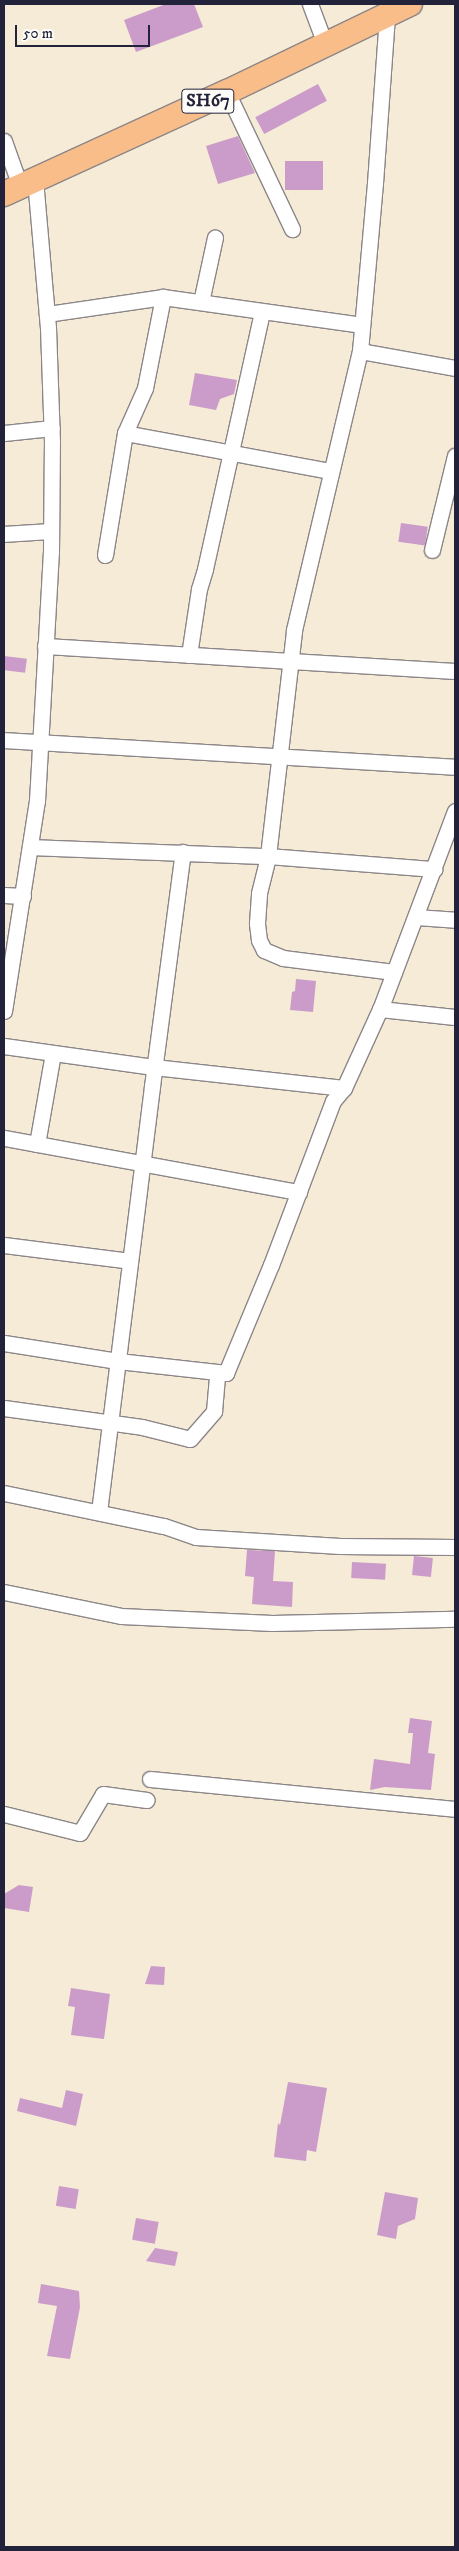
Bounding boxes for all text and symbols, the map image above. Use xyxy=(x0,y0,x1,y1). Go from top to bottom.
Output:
scale bar xyxy=(18,15,152,47)
text: 50 m xyxy=(23,24,53,43)
road number: SH67 xyxy=(180,85,236,116)

